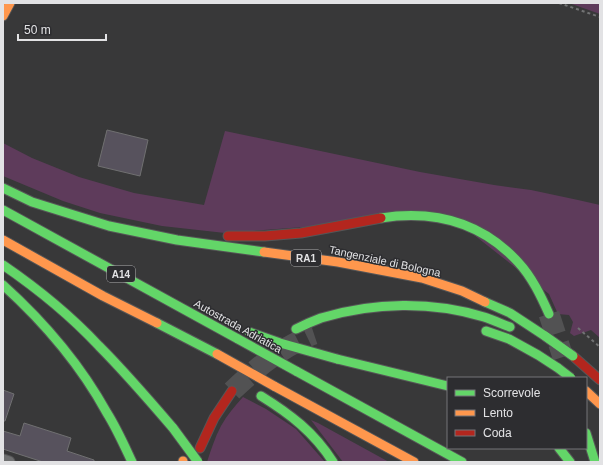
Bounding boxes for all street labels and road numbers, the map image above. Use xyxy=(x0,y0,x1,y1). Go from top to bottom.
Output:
street label: Tangenziale di Bologna xyxy=(328,243,443,279)
road number: RA1 xyxy=(291,250,321,266)
road number: A14 xyxy=(107,266,135,282)
street label: Autostrada Adriatica xyxy=(192,297,285,356)

